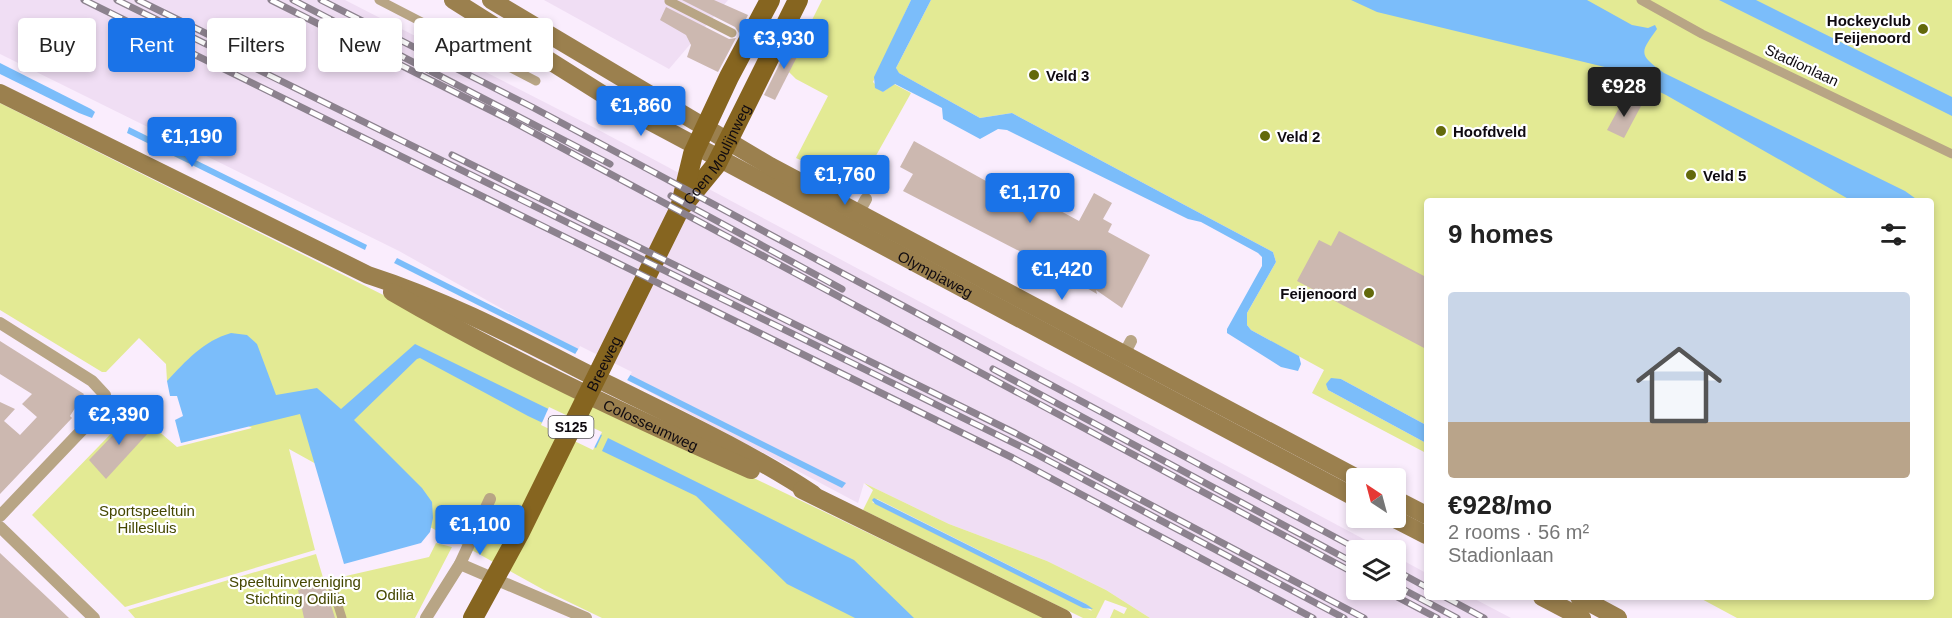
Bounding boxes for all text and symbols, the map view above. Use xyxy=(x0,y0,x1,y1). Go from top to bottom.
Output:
place label: Hockeyclub Feijenoord xyxy=(1827,12,1911,46)
chip: Buy xyxy=(18,18,96,72)
chip: Rent xyxy=(108,18,195,72)
chip: Filters xyxy=(207,18,306,72)
chip: New xyxy=(318,18,402,72)
chip: Apartment xyxy=(414,18,553,72)
pin: €3,930 xyxy=(735,19,833,70)
marker: Hockeyclub Feijenoord xyxy=(1916,22,1930,36)
text: €3,930 xyxy=(753,27,815,49)
street label: Stadionlaan xyxy=(1763,41,1841,89)
place label: Veld 3 xyxy=(1046,67,1089,84)
pin: €928 xyxy=(1588,67,1660,118)
marker: Veld 3 xyxy=(1027,68,1041,82)
text: €928 xyxy=(1602,75,1646,97)
pin: €1,860 xyxy=(592,86,690,137)
text: €1,860 xyxy=(610,94,672,116)
street label: Coen Moulijnweg xyxy=(679,101,753,208)
pin: €1,190 xyxy=(143,117,241,168)
place label: Hoofdveld xyxy=(1453,123,1526,140)
marker: Hoofdveld xyxy=(1434,124,1448,138)
text: €1,190 xyxy=(161,125,223,147)
place label: Veld 2 xyxy=(1277,128,1320,145)
marker: Veld 2 xyxy=(1258,129,1272,143)
pin: €1,760 xyxy=(796,155,894,206)
text: €1,760 xyxy=(814,163,876,185)
place label: Veld 5 xyxy=(1703,167,1746,184)
marker: Veld 5 xyxy=(1684,168,1698,182)
pin: €1,170 xyxy=(981,173,1079,224)
text: €1,170 xyxy=(999,181,1061,203)
icon: filters xyxy=(1877,218,1910,251)
text: 9 homes xyxy=(1448,219,1554,249)
street label: Olympiaweg xyxy=(895,247,976,301)
pin: €1,420 xyxy=(1013,250,1111,301)
text: €1,420 xyxy=(1031,258,1093,280)
place label: Feijenoord xyxy=(1280,285,1357,302)
marker: Feijenoord xyxy=(1362,286,1376,300)
icon: home xyxy=(1625,331,1733,439)
street label: Breeweg xyxy=(582,333,624,394)
pin: €2,390 xyxy=(70,395,168,446)
street label: Colosseumweg xyxy=(601,395,701,454)
text: €2,390 xyxy=(88,403,150,425)
road number: S125 xyxy=(548,416,594,438)
north arrow xyxy=(1346,468,1406,528)
map controls xyxy=(1346,468,1406,600)
text: €928/mo xyxy=(1448,490,1552,520)
park label: Sportspeeltuin Hillesluis xyxy=(99,502,195,536)
pin: €1,100 xyxy=(431,505,529,556)
text: €1,100 xyxy=(449,513,511,535)
text: 2 rooms · 56 m² xyxy=(1448,521,1589,543)
button: layers xyxy=(1346,540,1406,600)
text: Stadionlaan xyxy=(1448,544,1554,566)
park label: Speeltuinvereniging Stichting Odilia xyxy=(229,573,361,607)
park label: Odilia xyxy=(376,586,415,603)

